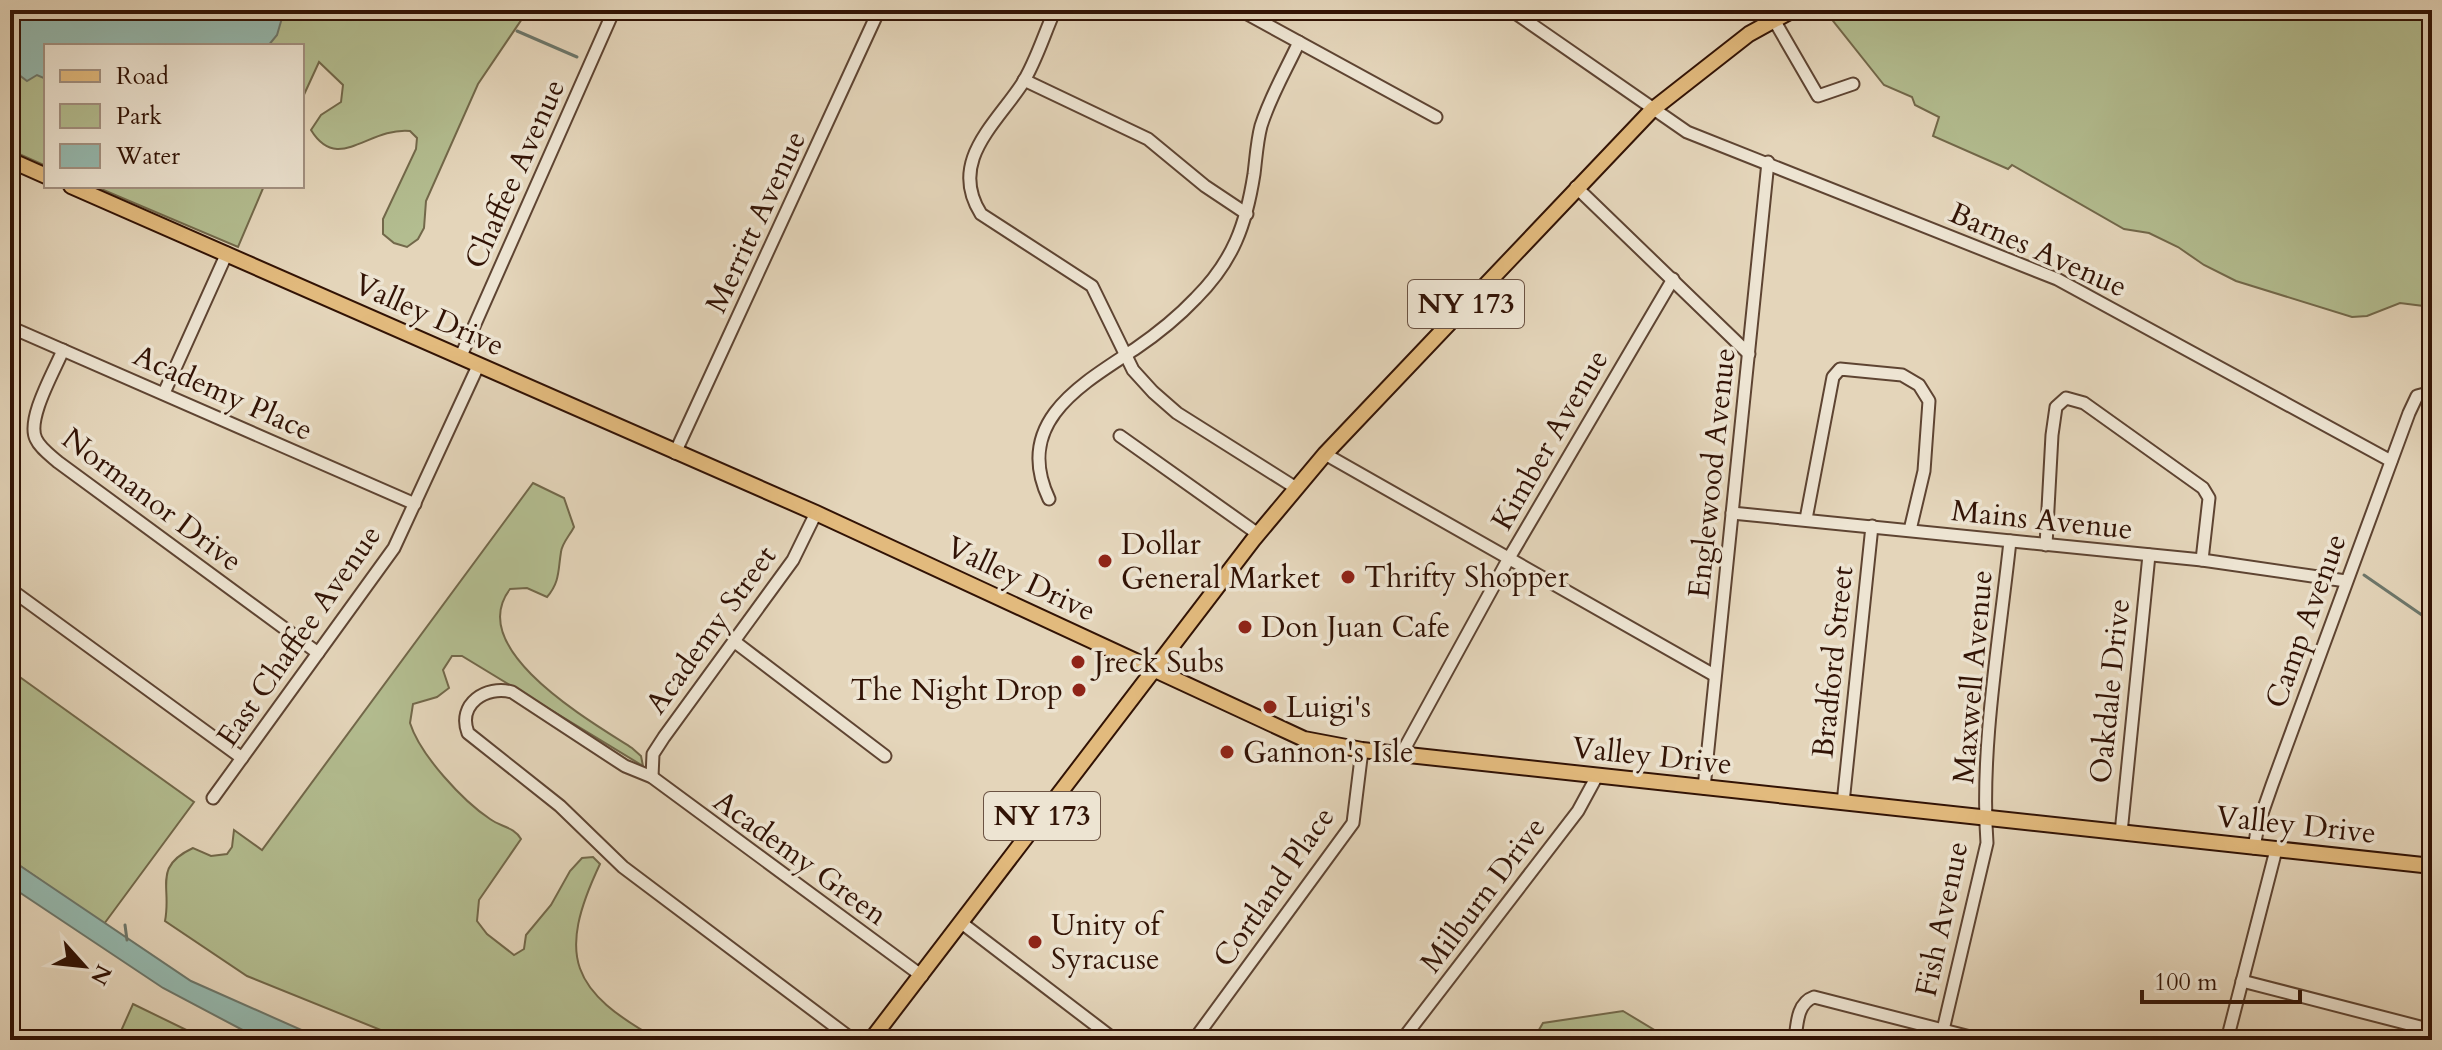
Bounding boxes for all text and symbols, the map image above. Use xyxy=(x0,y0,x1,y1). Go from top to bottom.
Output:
legend xyxy=(44,44,304,188)
text: Road xyxy=(116,60,169,93)
street label: Chaffee Avenue xyxy=(455,73,575,275)
text: Park xyxy=(116,100,162,133)
street label: Merritt Avenue xyxy=(696,124,816,320)
text: Water xyxy=(115,140,180,173)
street label: Barnes Avenue xyxy=(1943,193,2133,307)
street label: Valley Drive xyxy=(347,264,511,366)
road number: NY 173 xyxy=(1408,280,1524,328)
street label: Academy Place xyxy=(127,335,319,451)
street label: Kimber Avenue xyxy=(1482,342,1618,538)
street label: Englewood Avenue xyxy=(1678,346,1746,600)
street label: Normanor Drive xyxy=(53,419,251,581)
street label: Mains Avenue xyxy=(1949,490,2135,550)
street label: East Chaffee Avenue xyxy=(207,517,391,755)
place label: Dollar General Market xyxy=(1121,524,1320,599)
street label: Valley Drive xyxy=(940,527,1102,631)
street label: Camp Avenue xyxy=(2256,528,2356,714)
street label: Academy Street xyxy=(636,537,786,723)
marker: Dollar General Market xyxy=(1096,552,1114,570)
place label: Thrifty Shopper xyxy=(1364,557,1569,598)
street label: Bradford Street xyxy=(1803,563,1864,760)
marker: Thrifty Shopper xyxy=(1339,568,1357,586)
street label: Maxwell Avenue xyxy=(1943,568,2003,786)
street label: Oakdale Drive xyxy=(2080,596,2140,786)
place label: Don Juan Cafe xyxy=(1261,607,1450,648)
marker: Don Juan Cafe xyxy=(1236,618,1254,636)
place label: Jreck Subs xyxy=(1090,642,1224,683)
marker: Jreck Subs xyxy=(1069,653,1087,671)
place label: The Night Drop xyxy=(851,670,1063,711)
marker: The Night Drop xyxy=(1070,681,1088,699)
place label: Luigi's xyxy=(1286,687,1371,728)
marker: Luigi's xyxy=(1261,698,1279,716)
street label: Valley Drive xyxy=(1570,727,1734,785)
place label: Gannon's Isle xyxy=(1243,732,1414,773)
marker: Gannon's Isle xyxy=(1218,743,1236,761)
street label: Academy Green xyxy=(705,781,895,935)
road number: NY 173 xyxy=(984,792,1100,840)
street label: Valley Drive xyxy=(2214,796,2378,854)
street label: Cortland Place xyxy=(1204,799,1344,975)
street label: Milburn Drive xyxy=(1411,809,1555,981)
street label: Fish Avenue xyxy=(1906,838,1978,1000)
place label: Unity of Syracuse xyxy=(1051,905,1165,980)
north arrow xyxy=(44,926,124,1006)
marker: Unity of Syracuse xyxy=(1026,933,1044,951)
scale bar xyxy=(2142,954,2300,1004)
text: N xyxy=(83,959,119,990)
text: 100 m xyxy=(2154,966,2218,999)

